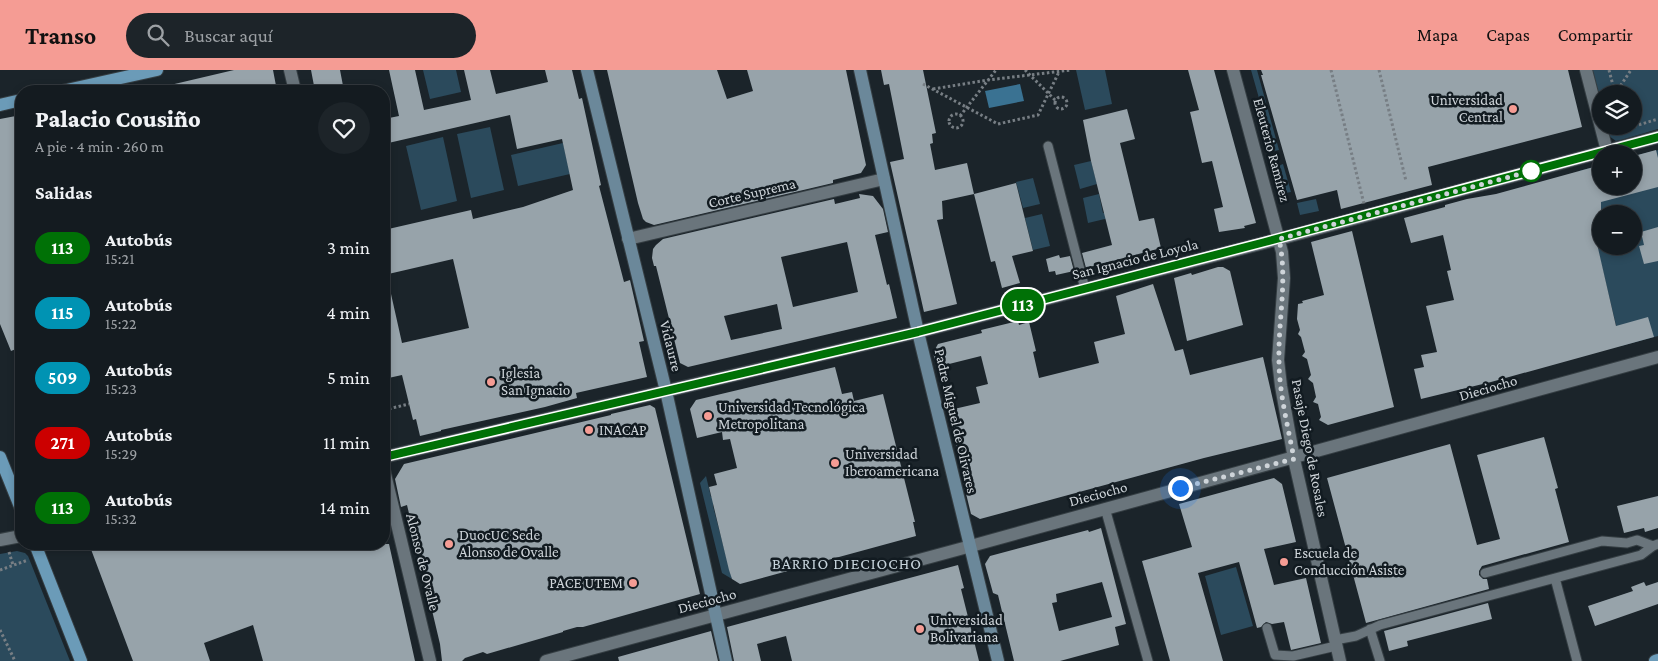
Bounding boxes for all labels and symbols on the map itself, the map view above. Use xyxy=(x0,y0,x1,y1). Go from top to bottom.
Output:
place label: Universidad Central xyxy=(1430,92,1503,125)
street label: Eleuterio Ramírez xyxy=(1250,96,1294,204)
marker: Universidad Central xyxy=(1507,103,1519,115)
unlabelled marker xyxy=(1520,160,1542,182)
street label: Corte Suprema xyxy=(707,175,798,212)
street label: San Ignacio de Loyola xyxy=(1070,236,1200,283)
line badge: 113 xyxy=(994,289,1052,321)
street label: Vidaurre xyxy=(657,319,685,374)
street label: Padre Miguel de Olivares xyxy=(931,347,980,495)
place label: Iglesia San Ignacio xyxy=(501,365,570,399)
street label: Dieciocho xyxy=(1457,372,1519,404)
marker: Iglesia San Ignacio xyxy=(485,376,497,388)
street label: Pasaje Diego de Rosales xyxy=(1288,378,1331,519)
place label: Universidad Tecnológica Metropolitana xyxy=(718,399,865,433)
marker: Universidad Tecnológica Metropolitana xyxy=(702,410,714,422)
place label: INACAP xyxy=(599,422,647,438)
marker: INACAP xyxy=(583,424,595,436)
place label: Universidad Iberoamericana xyxy=(845,446,939,479)
marker: Universidad Iberoamericana xyxy=(829,457,841,469)
your location xyxy=(1168,476,1193,501)
street label: Dieciocho xyxy=(1067,479,1129,509)
street label: Alonso de Ovalle xyxy=(403,512,443,613)
place label: DuocUC Sede Alonso de Ovalle xyxy=(459,527,559,560)
marker: DuocUC Sede Alonso de Ovalle xyxy=(443,538,455,550)
place label: Escuela de Conducción Asiste xyxy=(1294,545,1405,578)
district label: BARRIO DIECIOCHO xyxy=(772,555,922,572)
marker: Escuela de Conducción Asiste xyxy=(1278,556,1290,568)
place label: PACE UTEM xyxy=(549,575,623,591)
marker: PACE UTEM xyxy=(627,577,639,589)
street label: Dieciocho xyxy=(676,586,738,616)
place label: Universidad Bolivariana xyxy=(930,612,1003,645)
marker: Universidad Bolivariana xyxy=(914,623,926,635)

